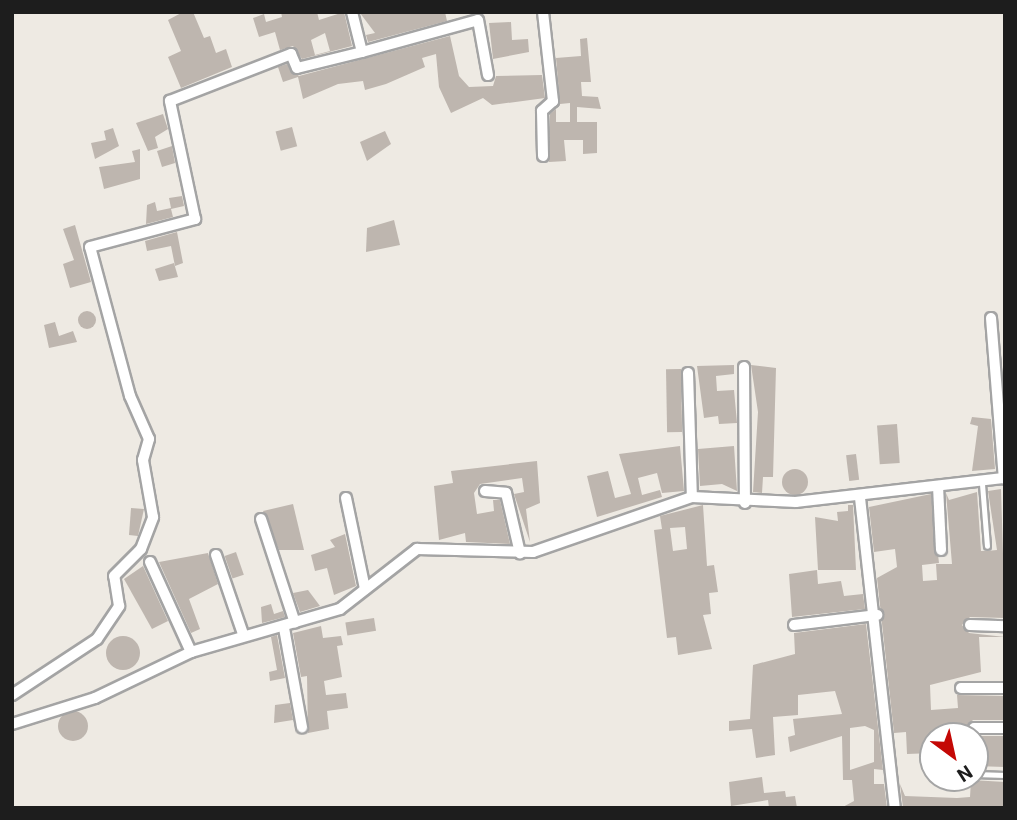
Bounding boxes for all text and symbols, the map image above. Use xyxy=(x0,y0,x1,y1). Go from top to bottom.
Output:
north arrow xyxy=(919,722,989,792)
text: N xyxy=(953,760,977,787)

